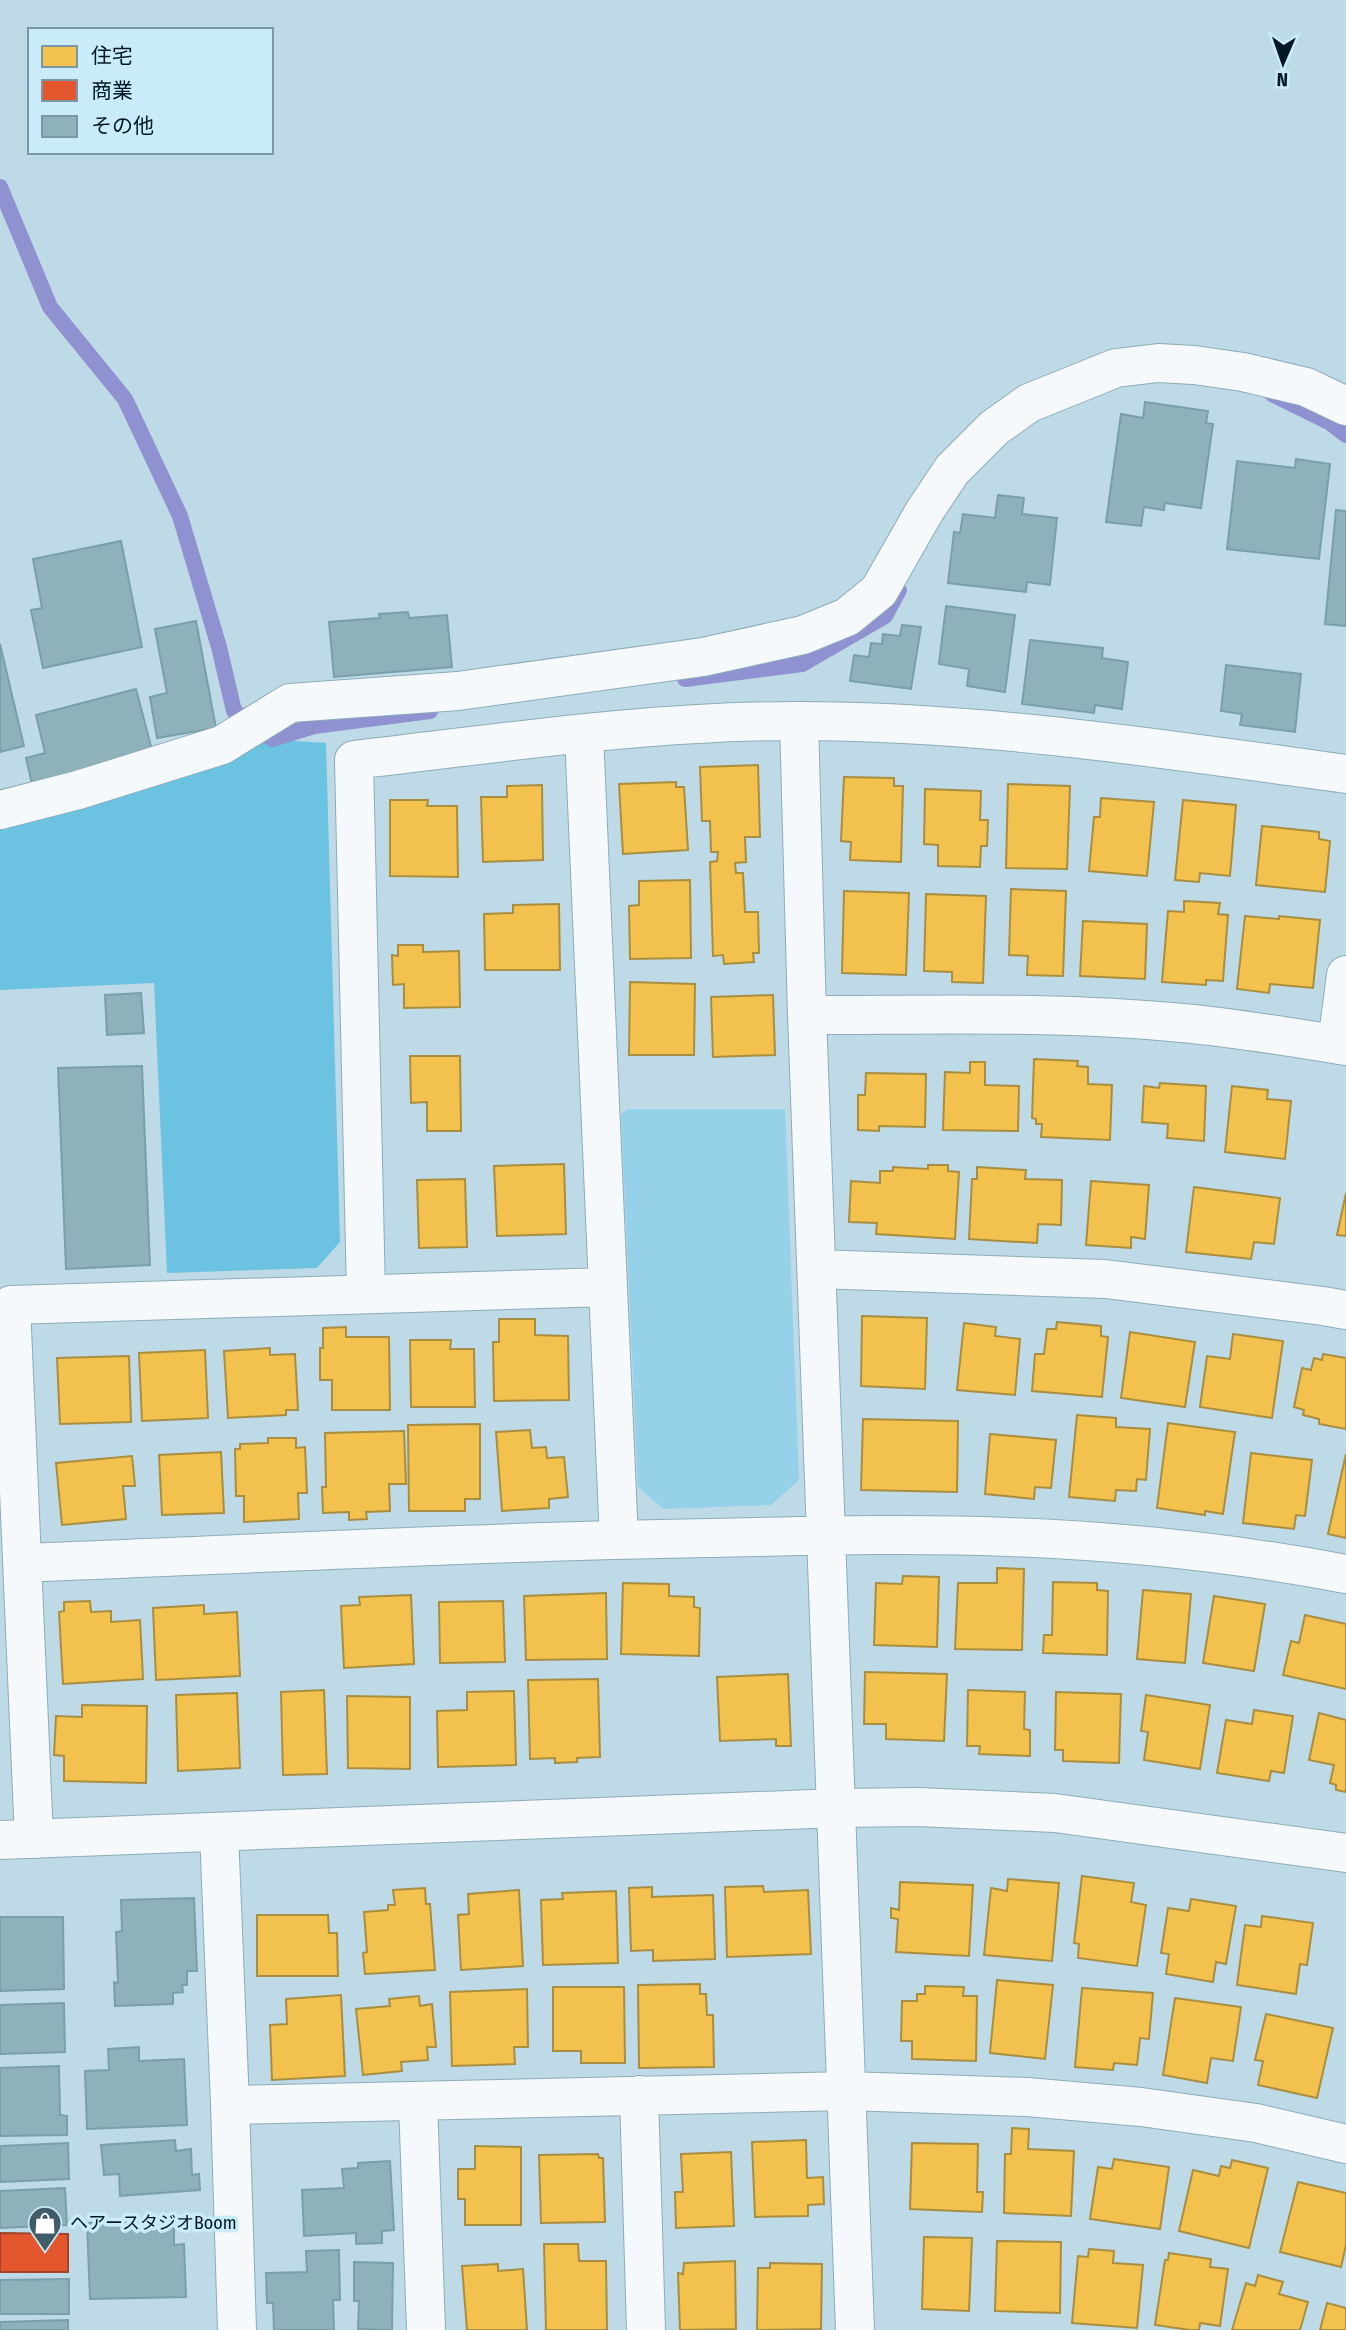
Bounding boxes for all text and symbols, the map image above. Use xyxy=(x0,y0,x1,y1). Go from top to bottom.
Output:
legend xyxy=(28,28,273,154)
north arrow xyxy=(1248,28,1318,98)
text: 住宅 xyxy=(91,43,133,69)
text: N xyxy=(1276,68,1289,91)
text: 商業 xyxy=(91,78,133,104)
text: その他 xyxy=(91,113,154,139)
shop icon: ヘアースタジオBoom xyxy=(26,2204,64,2253)
place label: ヘアースタジオBoom xyxy=(70,2212,237,2234)

